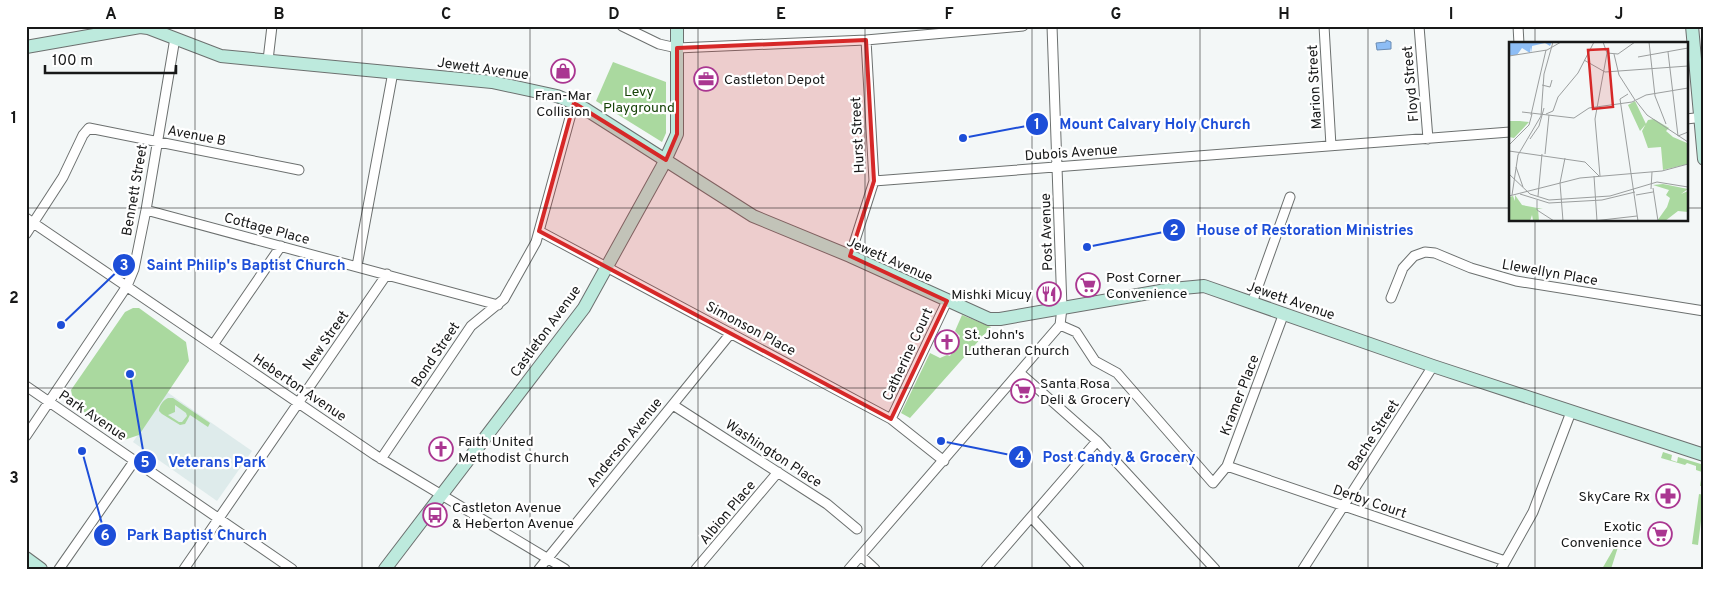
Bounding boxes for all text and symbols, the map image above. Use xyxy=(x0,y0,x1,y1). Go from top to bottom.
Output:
text: A xyxy=(105,5,117,25)
text: B xyxy=(273,5,285,25)
text: C xyxy=(441,5,451,25)
text: D xyxy=(608,5,620,25)
text: E xyxy=(776,5,786,25)
text: F xyxy=(944,5,954,25)
text: G xyxy=(1111,5,1121,25)
text: H xyxy=(1278,5,1290,25)
text: I xyxy=(1449,5,1453,25)
text: J xyxy=(1615,5,1623,25)
scale bar xyxy=(45,42,176,74)
inset map xyxy=(1509,42,1688,221)
street label: Marion Street xyxy=(1305,44,1326,130)
street label: Floyd Street xyxy=(1400,45,1423,123)
text: 100 m xyxy=(52,52,93,71)
street label: Jewett Avenue xyxy=(436,55,530,84)
shop icon: Fran-Mar Collision xyxy=(550,58,576,84)
office icon: Castleton Depot xyxy=(693,66,719,92)
place label: Castleton Depot xyxy=(724,72,825,89)
park label: Levy Playground xyxy=(603,84,675,117)
place label: Fran-Mar Collision xyxy=(535,88,592,121)
street label: Hurst Street xyxy=(848,96,869,174)
text: 1 xyxy=(11,109,17,129)
callout: Mount Calvary Holy Church xyxy=(1025,109,1261,139)
text: 1 xyxy=(1034,116,1040,135)
text: Mount Calvary Holy Church xyxy=(1059,116,1251,135)
street label: Avenue B xyxy=(166,122,227,150)
street label: Dubois Avenue xyxy=(1024,142,1118,165)
street label: Bennett Street xyxy=(119,143,152,237)
street label: Post Avenue xyxy=(1038,193,1057,271)
street label: Cottage Place xyxy=(222,210,311,249)
callout: House of Restoration Ministries xyxy=(1162,215,1424,245)
text: 2 xyxy=(1169,222,1179,241)
text: House of Restoration Ministries xyxy=(1196,222,1414,241)
street label: Jewett Avenue xyxy=(844,234,935,287)
callout: Saint Philip's Baptist Church xyxy=(112,250,356,280)
text: 3 xyxy=(120,257,129,276)
text: Saint Philip's Baptist Church xyxy=(146,257,346,276)
street label: Llewellyn Place xyxy=(1500,257,1599,290)
place label: Post Corner Convenience xyxy=(1106,270,1187,303)
supermarket icon: Post Corner Convenience xyxy=(1075,272,1101,298)
street label: Jewett Avenue xyxy=(1244,278,1337,324)
restaurant icon: Mishki Micuy xyxy=(1036,281,1062,307)
street label: Castleton Avenue xyxy=(507,283,585,381)
place label: Mishki Micuy xyxy=(951,287,1032,304)
text: 2 xyxy=(9,289,19,309)
street label: Simonson Place xyxy=(702,298,798,360)
street label: Catherine Court xyxy=(879,305,937,404)
street label: New Street xyxy=(299,308,353,374)
street label: Bond Street xyxy=(408,319,464,391)
place label: St. John's Lutheran Church xyxy=(964,327,1069,360)
church icon: St. John's Lutheran Church xyxy=(934,329,960,355)
street label: Heberton Avenue xyxy=(249,351,349,426)
street label: Kramer Place xyxy=(1217,353,1264,438)
place label: Santa Rosa Deli & Grocery xyxy=(1040,376,1131,409)
supermarket icon: Santa Rosa Deli & Grocery xyxy=(1010,378,1036,404)
street label: Park Avenue xyxy=(55,387,129,445)
street label: Anderson Avenue xyxy=(584,395,666,491)
street label: Bache Street xyxy=(1345,397,1404,475)
street label: Washington Place xyxy=(722,417,825,492)
place label: Faith United Methodist Church xyxy=(458,434,569,467)
church icon: Faith United Methodist Church xyxy=(428,436,454,462)
callout: Post Candy & Grocery xyxy=(1008,442,1206,472)
callout: Veterans Park xyxy=(133,447,276,477)
text: 4 xyxy=(1015,449,1025,468)
text: Post Candy & Grocery xyxy=(1043,449,1196,468)
text: 5 xyxy=(140,454,150,473)
text: Veterans Park xyxy=(168,454,266,473)
text: 3 xyxy=(9,469,19,489)
street label: Albion Place xyxy=(696,478,760,548)
street label: Derby Court xyxy=(1330,482,1409,523)
pharmacy icon: SkyCare Rx xyxy=(1655,483,1681,509)
place label: SkyCare Rx xyxy=(1579,489,1650,506)
place label: Castleton Avenue & Heberton Avenue xyxy=(452,500,574,533)
bus stop icon: Castleton Avenue & Heberton Avenue xyxy=(422,502,448,528)
place label: Exotic Convenience xyxy=(1561,519,1642,552)
callout: Park Baptist Church xyxy=(92,520,278,550)
supermarket icon: Exotic Convenience xyxy=(1647,521,1673,547)
text: 6 xyxy=(100,527,110,546)
text: Park Baptist Church xyxy=(127,527,267,546)

